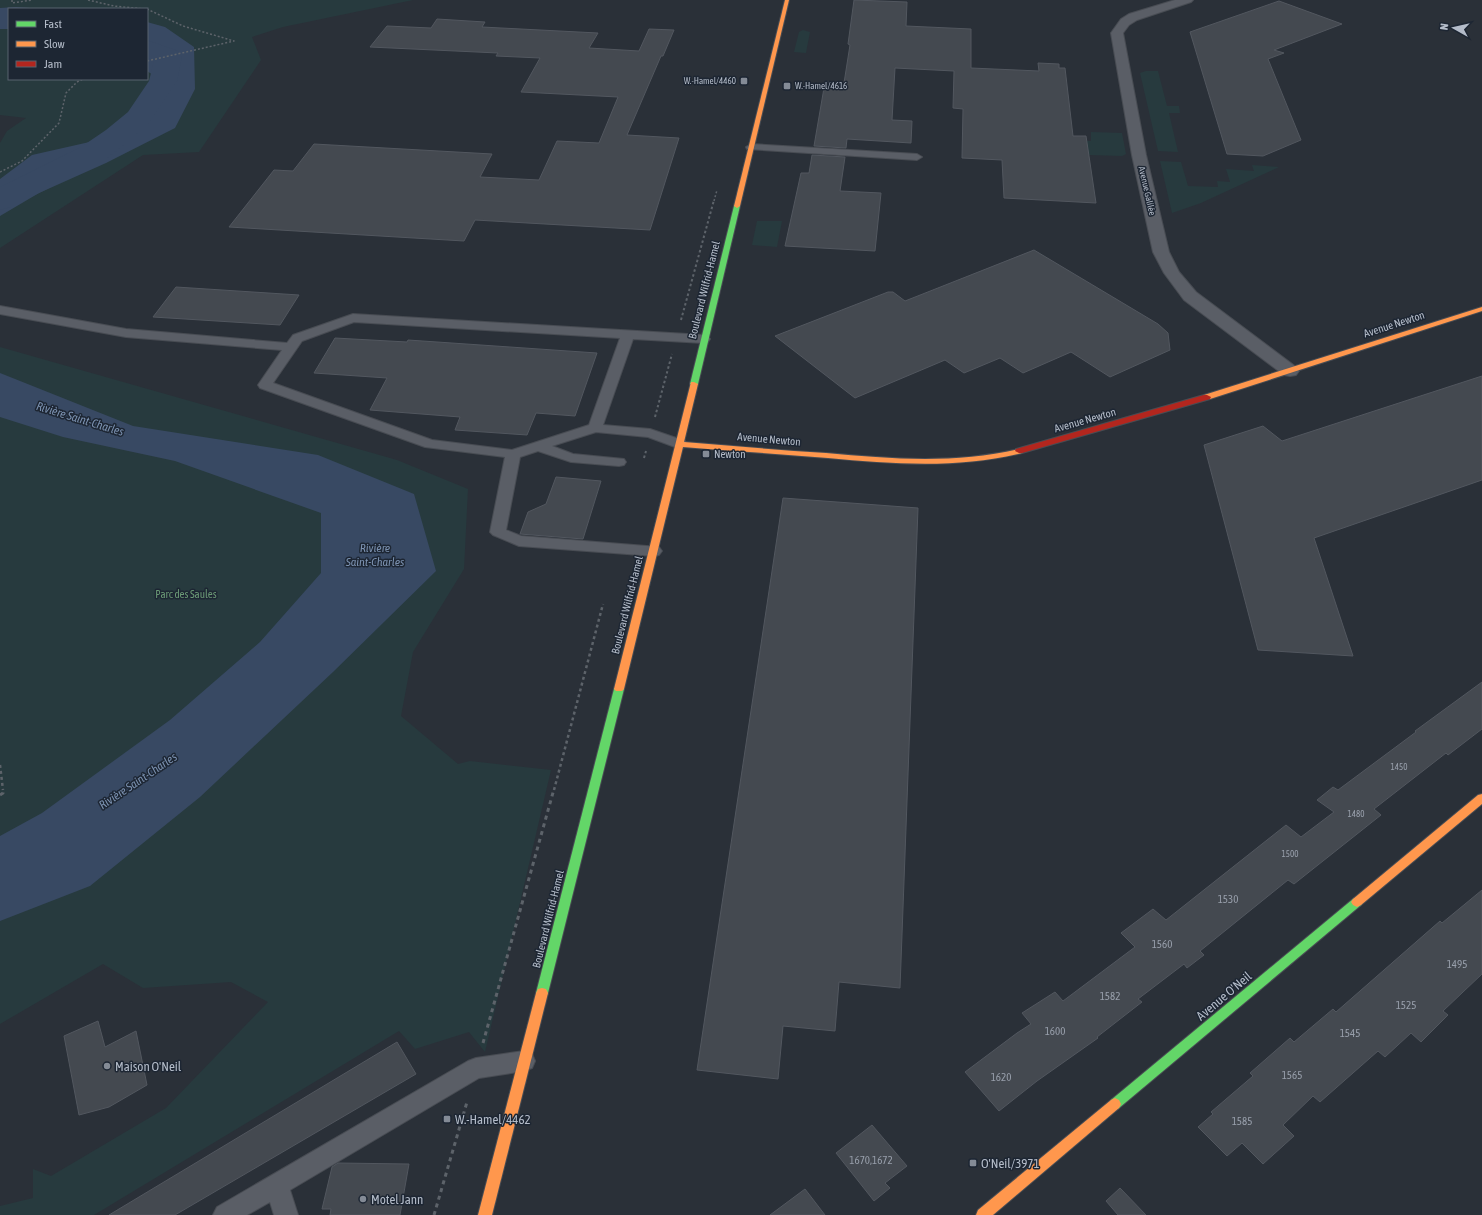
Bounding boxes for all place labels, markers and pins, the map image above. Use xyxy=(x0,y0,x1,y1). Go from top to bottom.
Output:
place label: W.-Hamel/4460 xyxy=(684,76,736,86)
marker: W.-Hamel/4460 xyxy=(739,76,749,86)
marker: W.-Hamel/4616 xyxy=(782,81,792,91)
place label: W.-Hamel/4616 xyxy=(795,81,847,91)
place label: Newton xyxy=(714,448,746,460)
marker: Newton xyxy=(701,449,711,459)
place label: Maison O'Neil xyxy=(115,1059,182,1074)
marker: Maison O'Neil xyxy=(102,1061,112,1071)
place label: W.-Hamel/4462 xyxy=(455,1112,531,1127)
marker: W.-Hamel/4462 xyxy=(442,1114,452,1124)
place label: O'Neil/3971 xyxy=(981,1156,1040,1171)
marker: O'Neil/3971 xyxy=(968,1158,978,1168)
place label: Motel Jann xyxy=(371,1192,423,1207)
marker: Motel Jann xyxy=(358,1194,368,1204)

